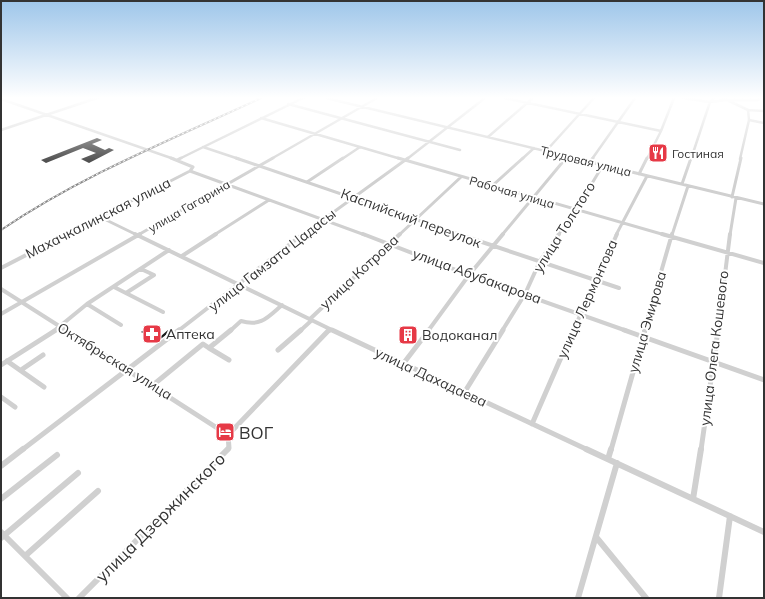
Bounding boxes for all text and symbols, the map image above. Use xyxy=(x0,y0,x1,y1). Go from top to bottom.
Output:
street label: Трудовая улица xyxy=(539,142,633,180)
restaurant icon: Гостиная xyxy=(647,142,669,164)
place label: Гостиная xyxy=(672,146,724,161)
street label: Махачкалинская улица xyxy=(22,173,174,263)
street label: Рабочая улица xyxy=(468,173,556,211)
street label: улица Гагарина xyxy=(145,176,233,236)
street label: улица Толстого xyxy=(529,178,599,276)
street label: Каспийский переулок xyxy=(338,184,484,252)
street label: улица Гамзата Цадасы xyxy=(205,205,339,315)
street label: улица Котрова xyxy=(316,231,402,313)
street label: улица Лермонтова xyxy=(553,237,621,361)
street label: улица Абубакарова xyxy=(410,244,544,308)
street label: улица Эмирова xyxy=(624,269,670,375)
street label: улица Олега Кошевого xyxy=(696,269,732,427)
street label: Октябрьская улица xyxy=(54,318,176,404)
pharmacy icon: Аптека xyxy=(141,323,163,345)
building icon: Водоканал xyxy=(397,324,419,346)
place label: Аптека xyxy=(166,325,215,343)
place label: Водоканал xyxy=(422,326,498,344)
street label: улица Дахадаева xyxy=(372,343,490,411)
hotel icon: ВОГ xyxy=(214,421,236,443)
place label: ВОГ xyxy=(239,422,274,443)
street label: улица Дзержинского xyxy=(91,448,230,587)

